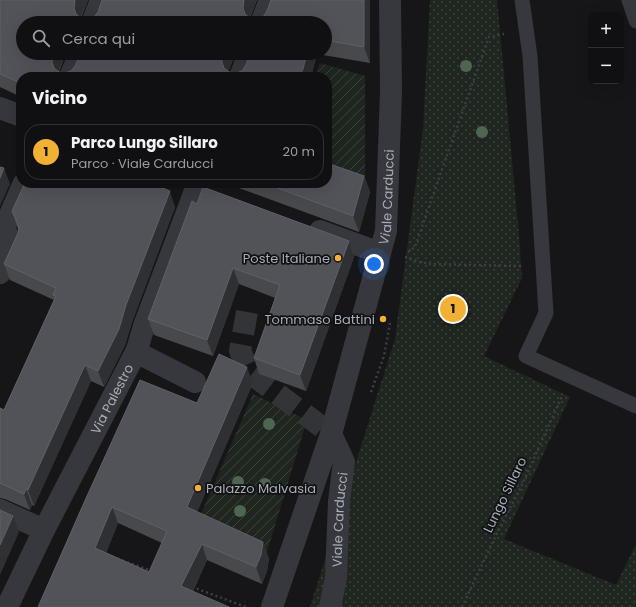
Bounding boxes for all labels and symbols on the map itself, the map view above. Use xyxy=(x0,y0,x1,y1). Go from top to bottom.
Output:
street label: Viale Carducci xyxy=(373,149,398,247)
place label: Poste Italiane xyxy=(243,249,330,268)
marker: Poste Italiane xyxy=(333,253,343,263)
your location xyxy=(364,254,384,274)
pin: 1 xyxy=(440,294,466,324)
place label: Tommaso Battini xyxy=(265,310,375,329)
marker: Tommaso Battini xyxy=(378,314,388,324)
street label: Via Palestro xyxy=(86,361,138,437)
street label: Lungo Sillaro xyxy=(478,454,532,536)
street label: Viale Carducci xyxy=(327,471,352,568)
place label: Palazzo Malvasia xyxy=(206,479,316,498)
marker: Palazzo Malvasia xyxy=(193,483,203,493)

